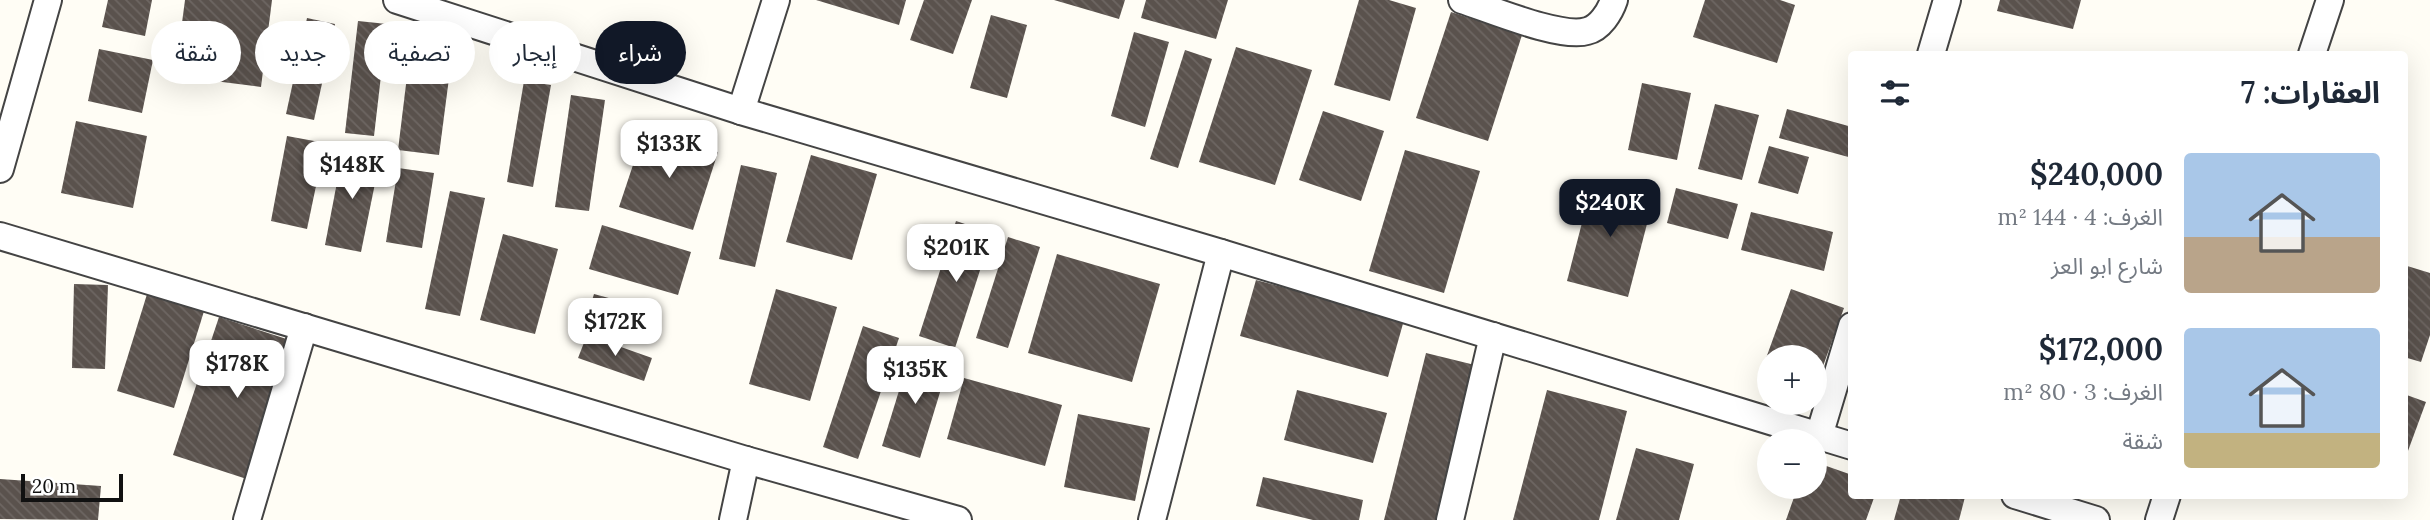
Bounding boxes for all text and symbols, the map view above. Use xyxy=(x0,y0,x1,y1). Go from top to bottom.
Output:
chip: شقة xyxy=(151,21,241,84)
chip: جديد xyxy=(255,21,350,84)
chip: تصفية xyxy=(364,21,475,84)
chip: إيجار xyxy=(489,21,581,84)
chip: شراء xyxy=(595,21,686,84)
text: العقارات: 7 xyxy=(2241,73,2380,111)
icon: filters xyxy=(1876,74,1914,112)
pin: $133K xyxy=(620,120,718,180)
text: $133K xyxy=(637,128,702,157)
pin: $148K xyxy=(303,142,401,201)
text: $148K xyxy=(320,149,384,178)
text: $240,000 xyxy=(2030,155,2163,193)
pin: $240K xyxy=(1561,180,1659,239)
icon: home xyxy=(2240,181,2324,265)
text: $240K xyxy=(1575,187,1645,216)
text: الغرف: 4 · 144 m² xyxy=(1998,202,2163,231)
pin: $201K xyxy=(907,224,1005,284)
text: $201K xyxy=(923,232,989,261)
text: شارع ابو العز xyxy=(2051,251,2163,280)
pin: $172K xyxy=(566,298,664,358)
text: $172K xyxy=(584,306,646,335)
text: $172,000 xyxy=(2039,330,2163,368)
pin: $178K xyxy=(188,340,286,400)
map controls xyxy=(1757,345,1827,499)
button: + xyxy=(1757,345,1827,415)
pin: $135K xyxy=(866,346,964,406)
text: $178K xyxy=(205,348,269,377)
text: $135K xyxy=(883,354,947,383)
icon: home xyxy=(2240,356,2324,440)
text: الغرف: 3 · 80 m² xyxy=(2003,377,2163,406)
text: شقة xyxy=(2122,426,2163,455)
button: − xyxy=(1757,429,1827,499)
scale bar xyxy=(21,471,122,503)
text: 20 m xyxy=(32,474,76,498)

